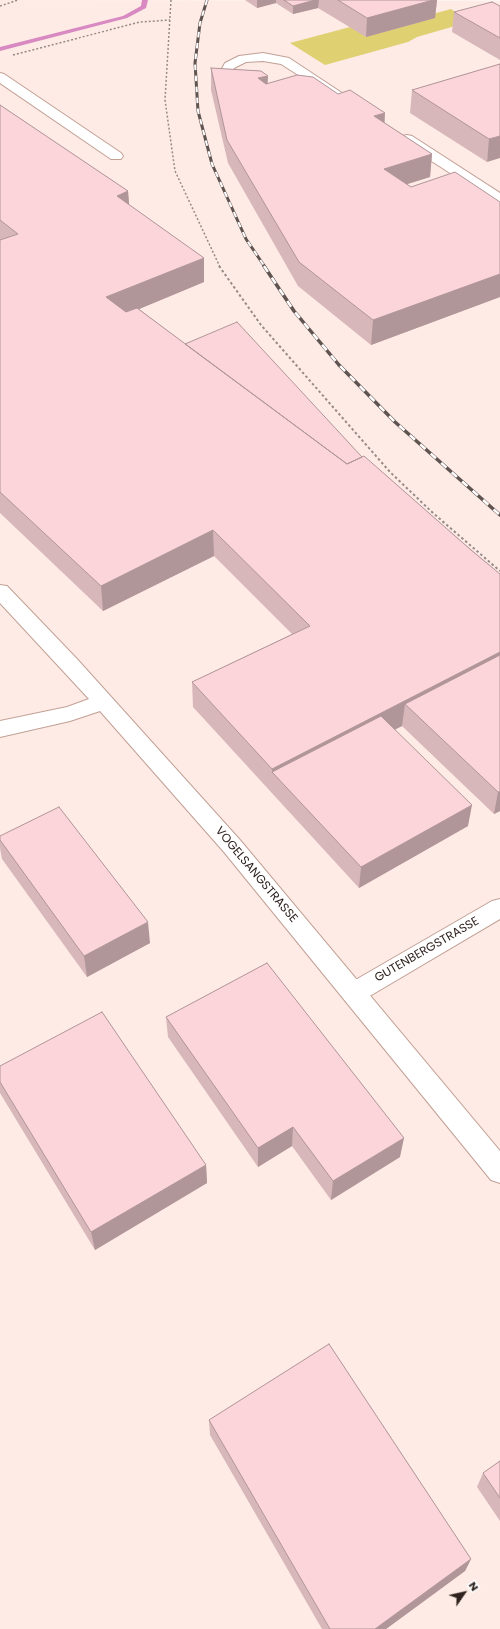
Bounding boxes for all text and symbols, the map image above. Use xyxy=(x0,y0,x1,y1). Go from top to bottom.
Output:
street label: VOGELSANGSTRASSE xyxy=(212,824,300,926)
street label: GUTENBERGSTRASSE xyxy=(372,914,482,986)
north arrow xyxy=(444,1573,484,1613)
text: N xyxy=(465,1578,483,1594)

